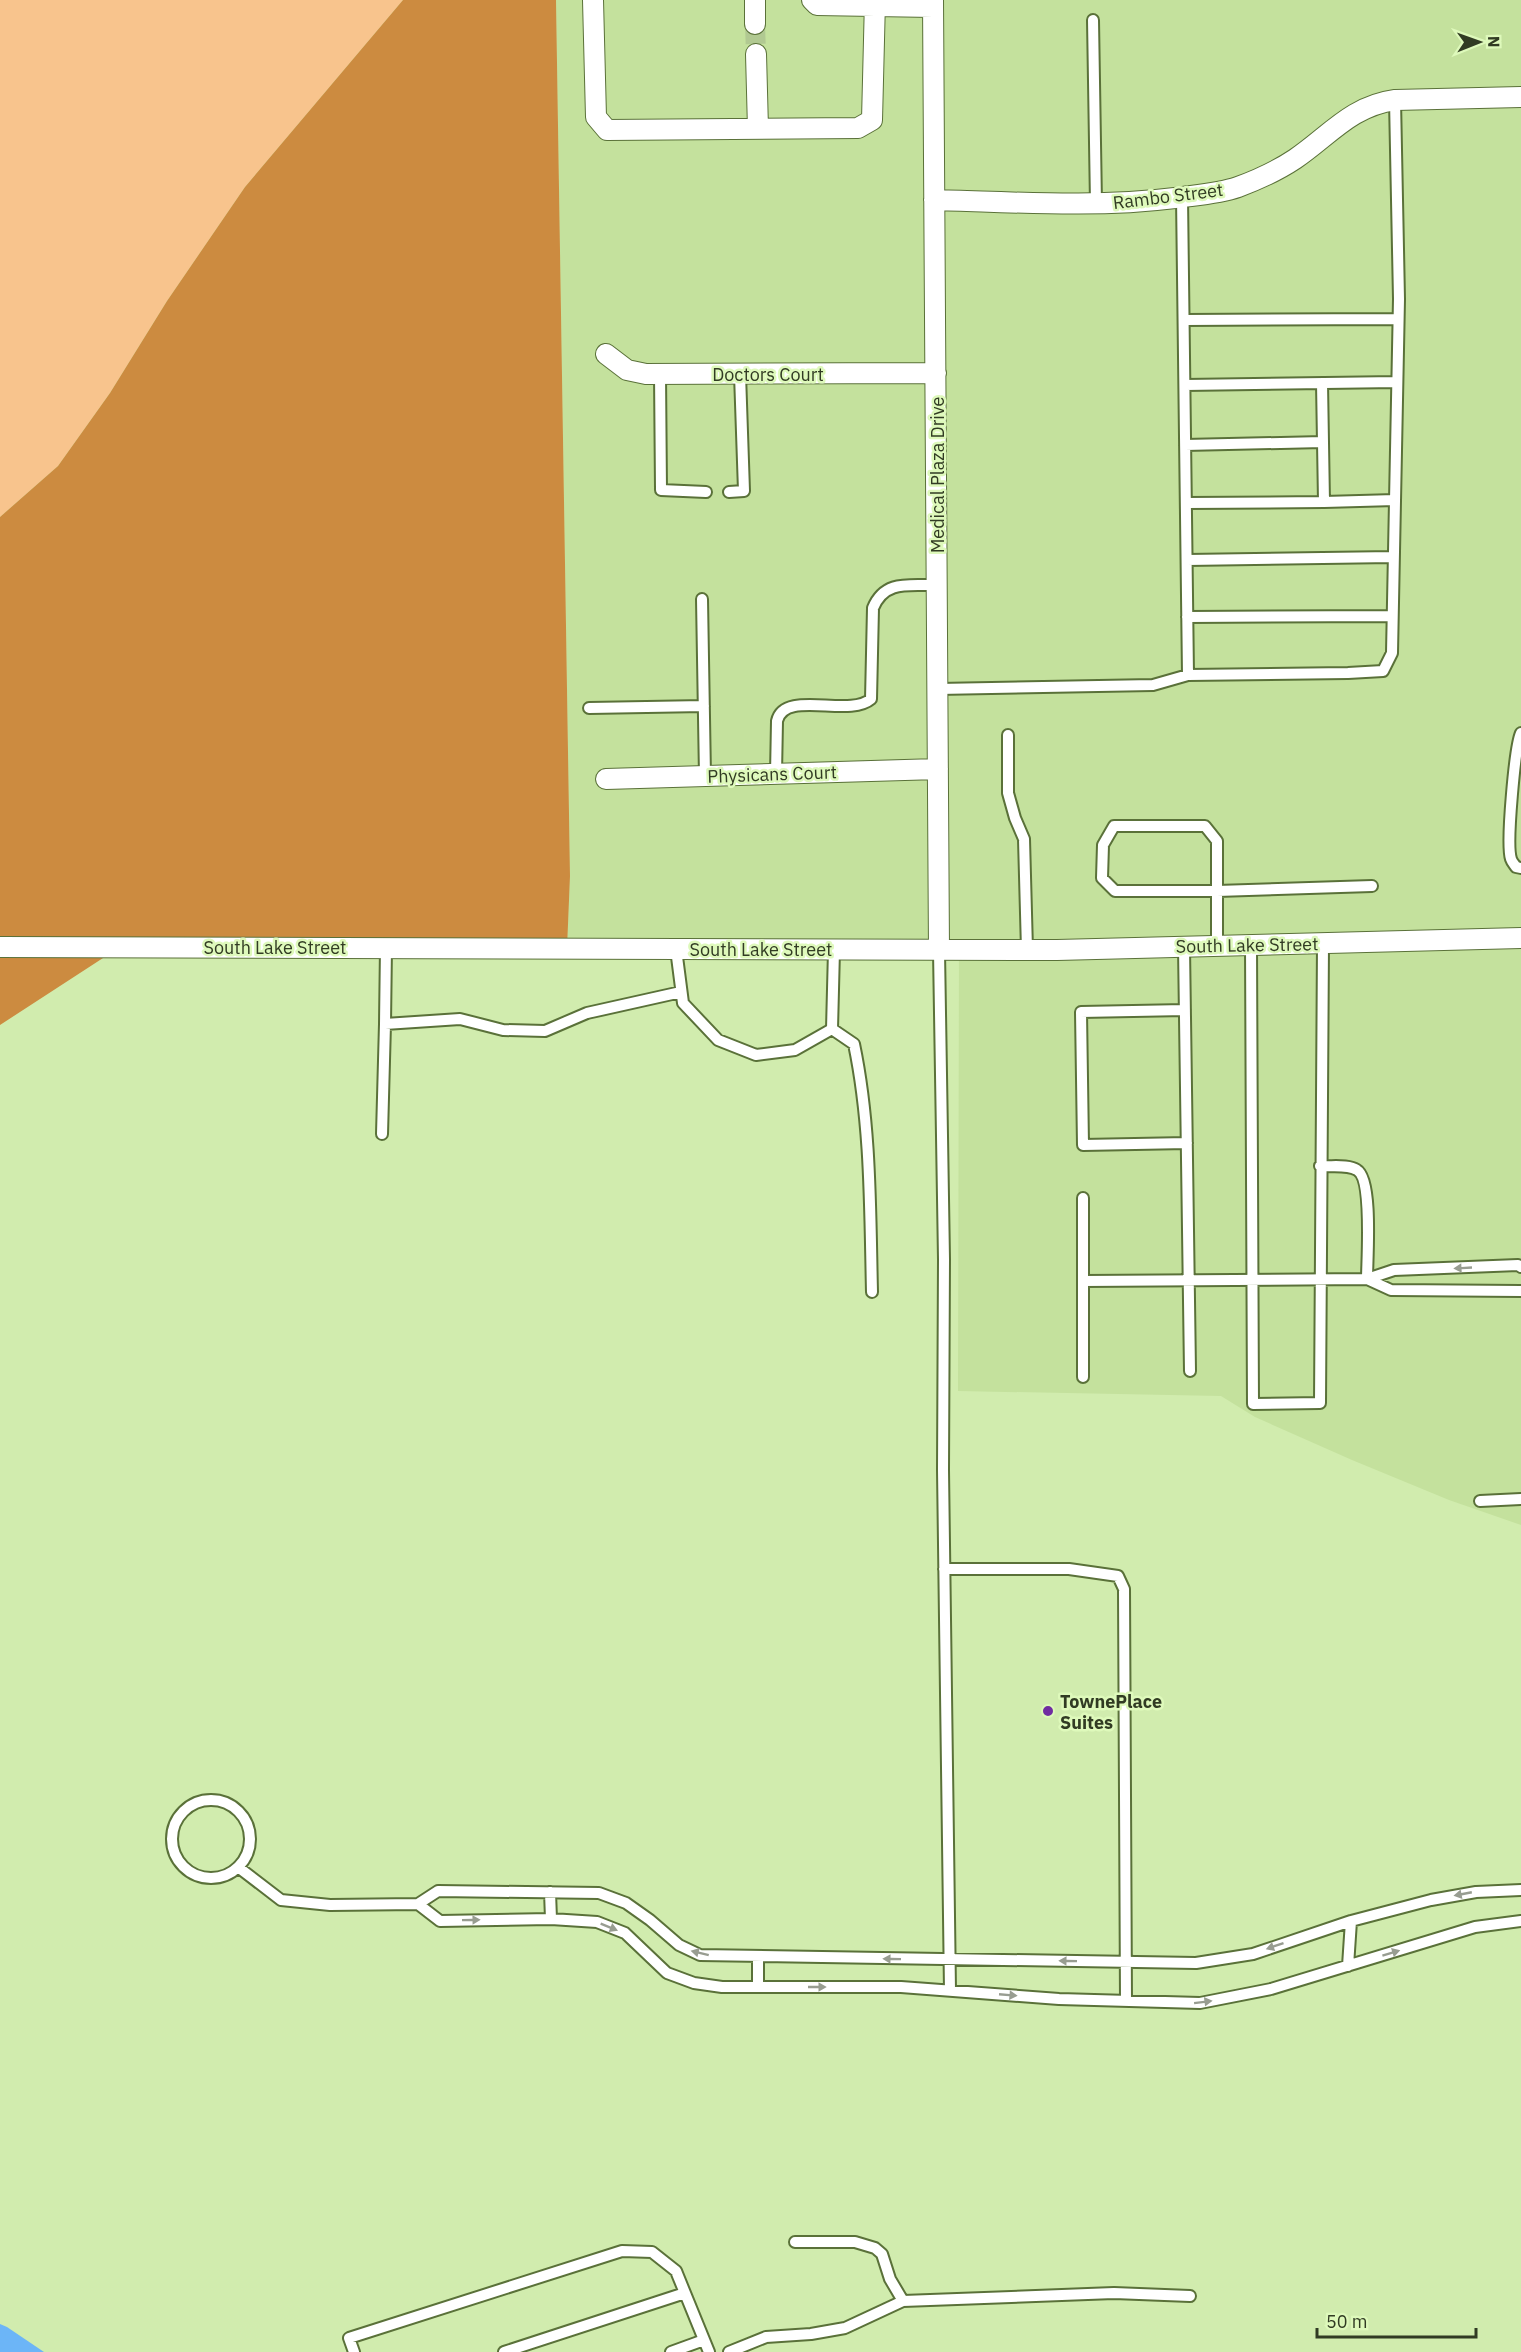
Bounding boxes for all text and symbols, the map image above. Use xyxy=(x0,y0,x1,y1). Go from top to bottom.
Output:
north arrow xyxy=(1449,12,1509,72)
text: N xyxy=(1484,36,1504,48)
street label: Rambo Street xyxy=(1112,178,1224,214)
street label: Doctors Court xyxy=(712,363,824,386)
street label: Medical Plaza Drive xyxy=(926,397,949,553)
street label: Physicans Court xyxy=(707,760,837,788)
street label: South Lake Street xyxy=(1175,932,1319,958)
street label: South Lake Street xyxy=(204,936,346,959)
street label: South Lake Street xyxy=(690,938,832,961)
one-way arrow xyxy=(1453,1264,1472,1273)
place label: TownePlace Suites xyxy=(1060,1690,1162,1734)
marker: TownePlace Suites xyxy=(1041,1704,1055,1718)
one-way arrow xyxy=(1453,1890,1472,1899)
one-way arrow xyxy=(461,1916,480,1925)
one-way arrow xyxy=(600,1922,618,1932)
one-way arrow xyxy=(1266,1942,1284,1952)
one-way arrow xyxy=(691,1947,709,1957)
one-way arrow xyxy=(1382,1948,1400,1957)
one-way arrow xyxy=(883,1954,902,1964)
one-way arrow xyxy=(1059,1957,1078,1966)
one-way arrow xyxy=(807,1982,826,1992)
one-way arrow xyxy=(999,1990,1018,2000)
one-way arrow xyxy=(1194,1997,1213,2007)
scale bar xyxy=(1317,2301,1476,2339)
text: 50 m xyxy=(1326,2310,1368,2333)

